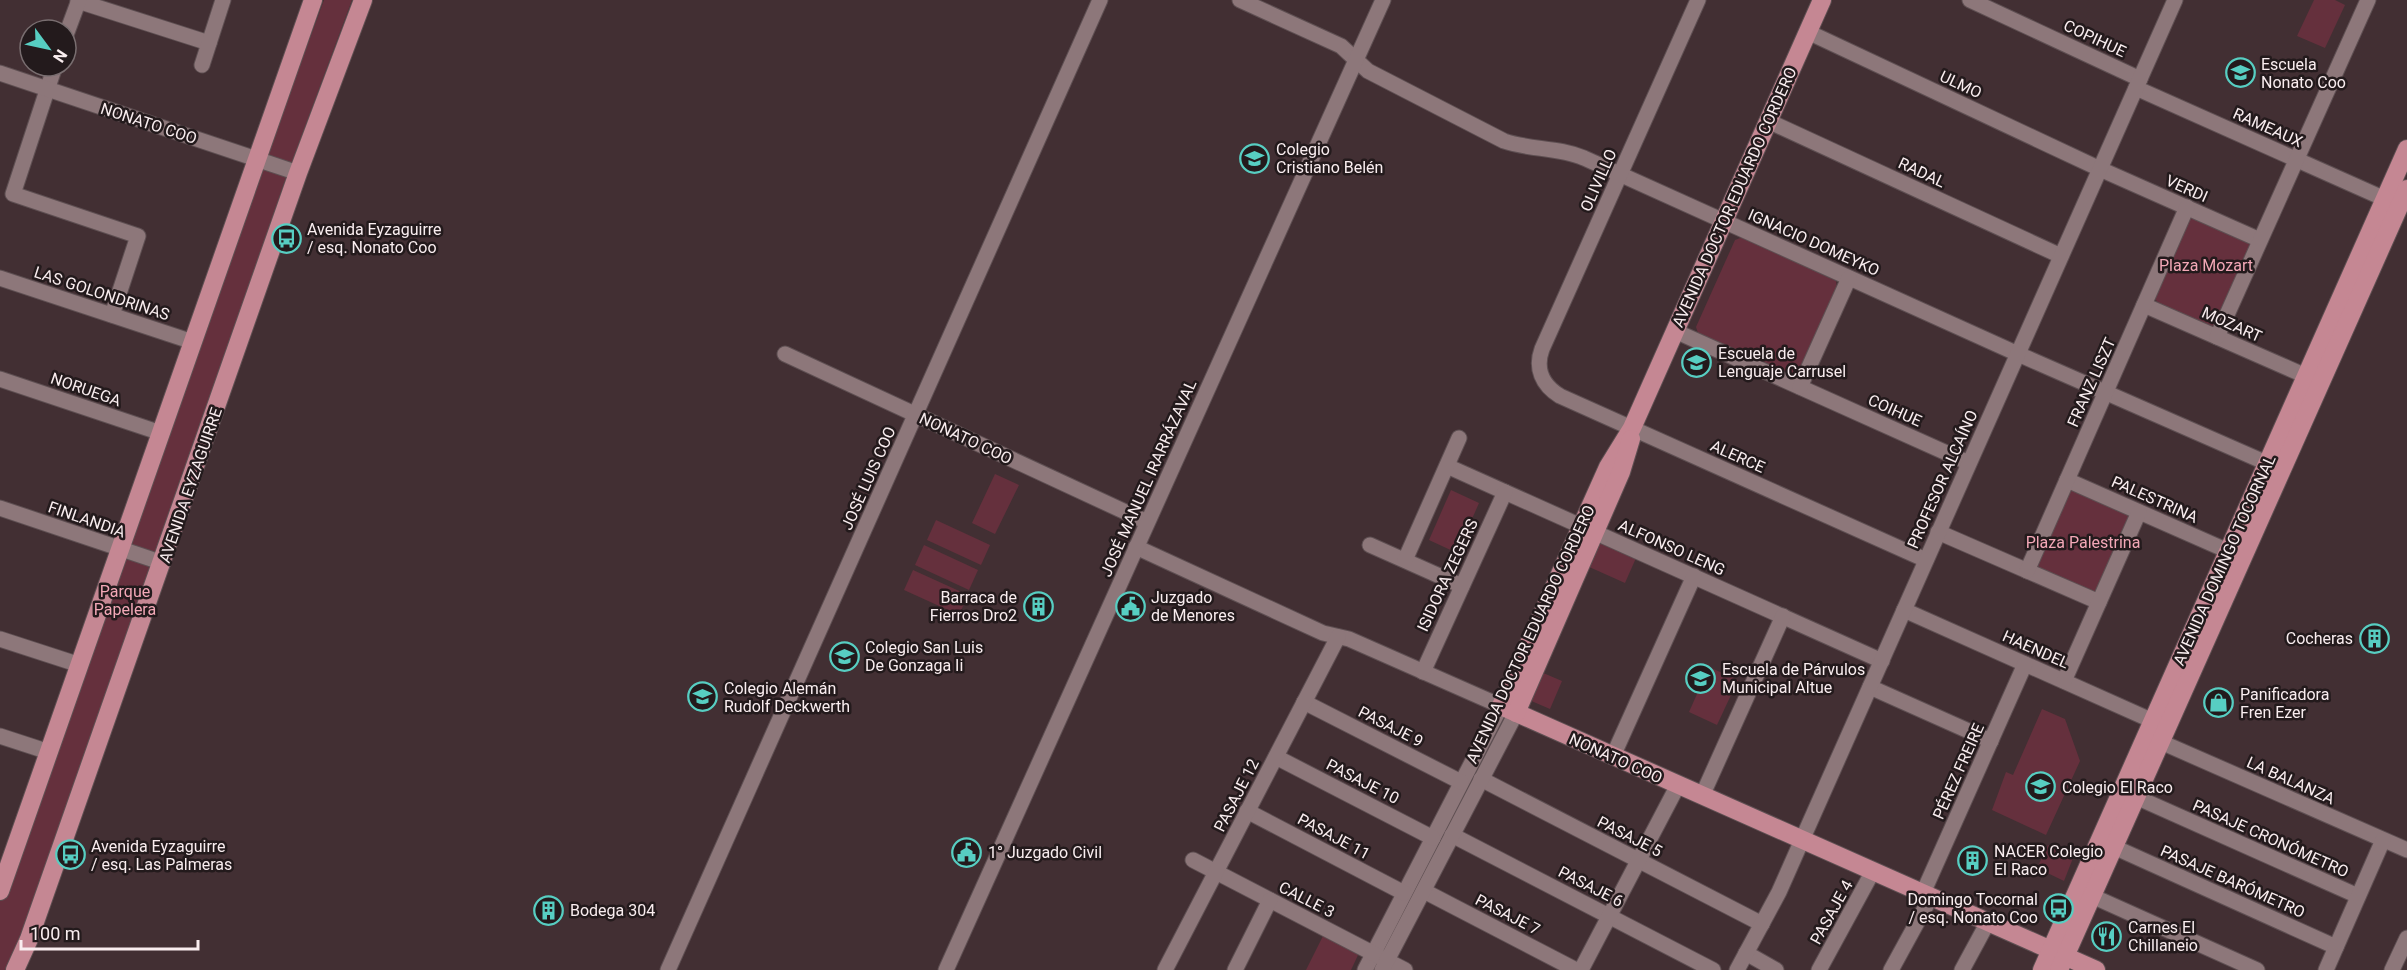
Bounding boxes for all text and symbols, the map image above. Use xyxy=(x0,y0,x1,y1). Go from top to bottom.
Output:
street label: COPIHUE xyxy=(2061,16,2129,61)
north arrow xyxy=(18,18,78,78)
text: N xyxy=(49,46,71,66)
place label: Escuela Nonato Coo xyxy=(2261,55,2346,92)
school or university icon: Escuela Nonato Coo xyxy=(2224,57,2256,89)
street label: AVENIDA DOCTOR EDUARDO CORDERO xyxy=(1668,64,1801,330)
street label: ULMO xyxy=(1937,67,1985,102)
street label: NONATO COO xyxy=(98,99,199,148)
street label: RAMEAUX xyxy=(2230,104,2305,151)
place label: Colegio Cristiano Belén xyxy=(1276,140,1383,177)
school or university icon: Colegio Cristiano Belén xyxy=(1239,142,1271,174)
street label: OLIVILLO xyxy=(1576,146,1621,214)
street label: RADAL xyxy=(1895,153,1949,192)
street label: VERDI xyxy=(2163,171,2211,206)
street label: IGNACIO DOMEYKO xyxy=(1745,205,1882,280)
place label: Avenida Eyzaguirre / esq. Nonato Coo xyxy=(307,220,442,257)
bus stop icon: Avenida Eyzaguirre / esq. Nonato Coo xyxy=(270,222,302,254)
park label: Plaza Mozart xyxy=(2159,256,2253,275)
street label: LAS GOLONDRINAS xyxy=(32,263,172,324)
street label: MOZART xyxy=(2199,303,2265,346)
street label: FRANZ LISZT xyxy=(2063,334,2120,430)
place label: Escuela de Lenguaje Carrusel xyxy=(1718,344,1846,381)
school or university icon: Escuela de Lenguaje Carrusel xyxy=(1681,346,1713,378)
street label: NORUEGA xyxy=(48,369,124,411)
street label: JOSÉ MANUEL IRARRÁZAVAL xyxy=(1096,377,1201,580)
street label: COIHUE xyxy=(1865,390,1925,431)
street label: AVENIDA EYZAGUIRRE xyxy=(155,405,226,565)
street label: PROFESOR ALCAÍNO xyxy=(1903,407,1982,551)
street label: NONATO COO xyxy=(916,409,1015,468)
street label: JOSÉ LUIS COO xyxy=(837,424,900,533)
street label: ALERCE xyxy=(1708,436,1768,477)
street label: AVENIDA DOMINGO TOCORNAL xyxy=(2169,452,2280,668)
street label: PALESTRINA xyxy=(2109,472,2201,527)
street label: FINLANDIA xyxy=(46,497,129,542)
street label: AVENIDA DOCTOR EDUARDO CORDERO xyxy=(1462,502,1599,766)
street label: ALFONSO LENG xyxy=(1615,515,1728,579)
street label: ISIDORA ZEGERS xyxy=(1413,516,1482,635)
park label: Plaza Palestrina xyxy=(2026,533,2140,552)
park label: Parque Papelera xyxy=(94,582,156,619)
place label: Barraca de Fierros Dro2 xyxy=(930,588,1017,625)
place label: Juzgado de Menores xyxy=(1151,588,1235,625)
building icon: Barraca de Fierros Dro2 xyxy=(1022,590,1054,622)
public building icon: Juzgado de Menores xyxy=(1114,590,1146,622)
building icon: Cocheras xyxy=(2358,622,2390,654)
street label: HAENDEL xyxy=(2000,626,2072,673)
place label: Cocheras xyxy=(2286,629,2353,648)
place label: Colegio San Luis De Gonzaga Ii xyxy=(865,638,983,675)
school or university icon: Colegio San Luis De Gonzaga Ii xyxy=(828,640,860,672)
place label: Escuela de Párvulos Municipal Altue xyxy=(1722,660,1865,697)
school or university icon: Escuela de Párvulos Municipal Altue xyxy=(1685,662,1717,694)
place label: Colegio Alemán Rudolf Deckwerth xyxy=(724,679,850,716)
school or university icon: Colegio Alemán Rudolf Deckwerth xyxy=(687,681,719,713)
place label: Panificadora Fren Ezer xyxy=(2240,685,2329,722)
shop icon: Panificadora Fren Ezer xyxy=(2203,687,2235,719)
street label: PASAJE 9 xyxy=(1355,702,1426,751)
street label: PÉREZ FREIRE xyxy=(1929,720,1988,822)
street label: NONATO COO xyxy=(1566,729,1665,788)
street label: LA BALANZA xyxy=(2244,753,2338,809)
street label: PASAJE 10 xyxy=(1323,755,1402,808)
street label: PASAJE 12 xyxy=(1210,756,1263,835)
school or university icon: Colegio El Raco xyxy=(2025,771,2057,803)
place label: Colegio El Raco xyxy=(2062,778,2173,797)
street label: PASAJE CRONÓMETRO xyxy=(2190,795,2352,881)
street label: PASAJE 11 xyxy=(1294,809,1373,863)
street label: PASAJE 5 xyxy=(1594,812,1665,861)
public building icon: 1° Juzgado Civil xyxy=(951,836,983,868)
place label: Avenida Eyzaguirre / esq. Las Palmeras xyxy=(91,837,232,874)
bus stop icon: Avenida Eyzaguirre / esq. Las Palmeras xyxy=(54,839,86,871)
street label: PASAJE BARÓMETRO xyxy=(2158,840,2308,922)
place label: NACER Colegio El Raco xyxy=(1994,842,2103,879)
place label: 1° Juzgado Civil xyxy=(988,843,1102,862)
building icon: NACER Colegio El Raco xyxy=(1957,844,1989,876)
street label: PASAJE 6 xyxy=(1555,862,1626,911)
street label: CALLE 3 xyxy=(1276,877,1338,922)
street label: PASAJE 4 xyxy=(1806,877,1857,948)
street label: PASAJE 7 xyxy=(1472,890,1543,939)
place label: Domingo Tocornal / esq. Nonato Coo xyxy=(1908,890,2038,927)
bus stop icon: Domingo Tocornal / esq. Nonato Coo xyxy=(2043,892,2075,924)
building icon: Bodega 304 xyxy=(533,894,565,926)
place label: Bodega 304 xyxy=(570,901,655,920)
scale bar xyxy=(21,913,198,951)
place label: Carnes El Chillaneio xyxy=(2128,918,2198,955)
restaurant icon: Carnes El Chillaneio xyxy=(2091,920,2123,952)
text: 100 m xyxy=(30,923,81,944)

